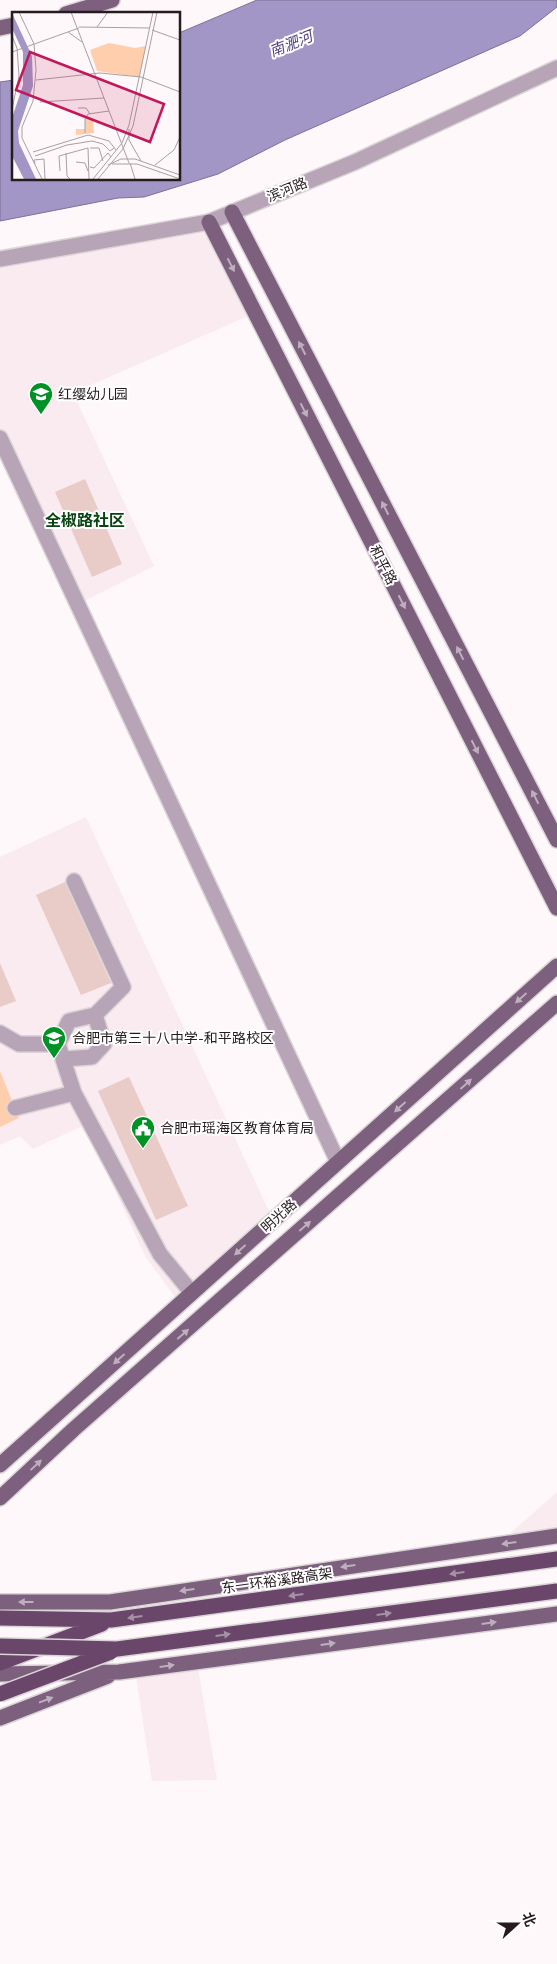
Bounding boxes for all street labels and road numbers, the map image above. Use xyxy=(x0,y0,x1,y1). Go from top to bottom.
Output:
street label: 滨河路 xyxy=(264,173,310,207)
street label: 和平路 xyxy=(365,542,401,588)
street label: 明光路 xyxy=(257,1195,301,1237)
street label: 东一环裕溪路高架 xyxy=(220,1564,334,1598)

